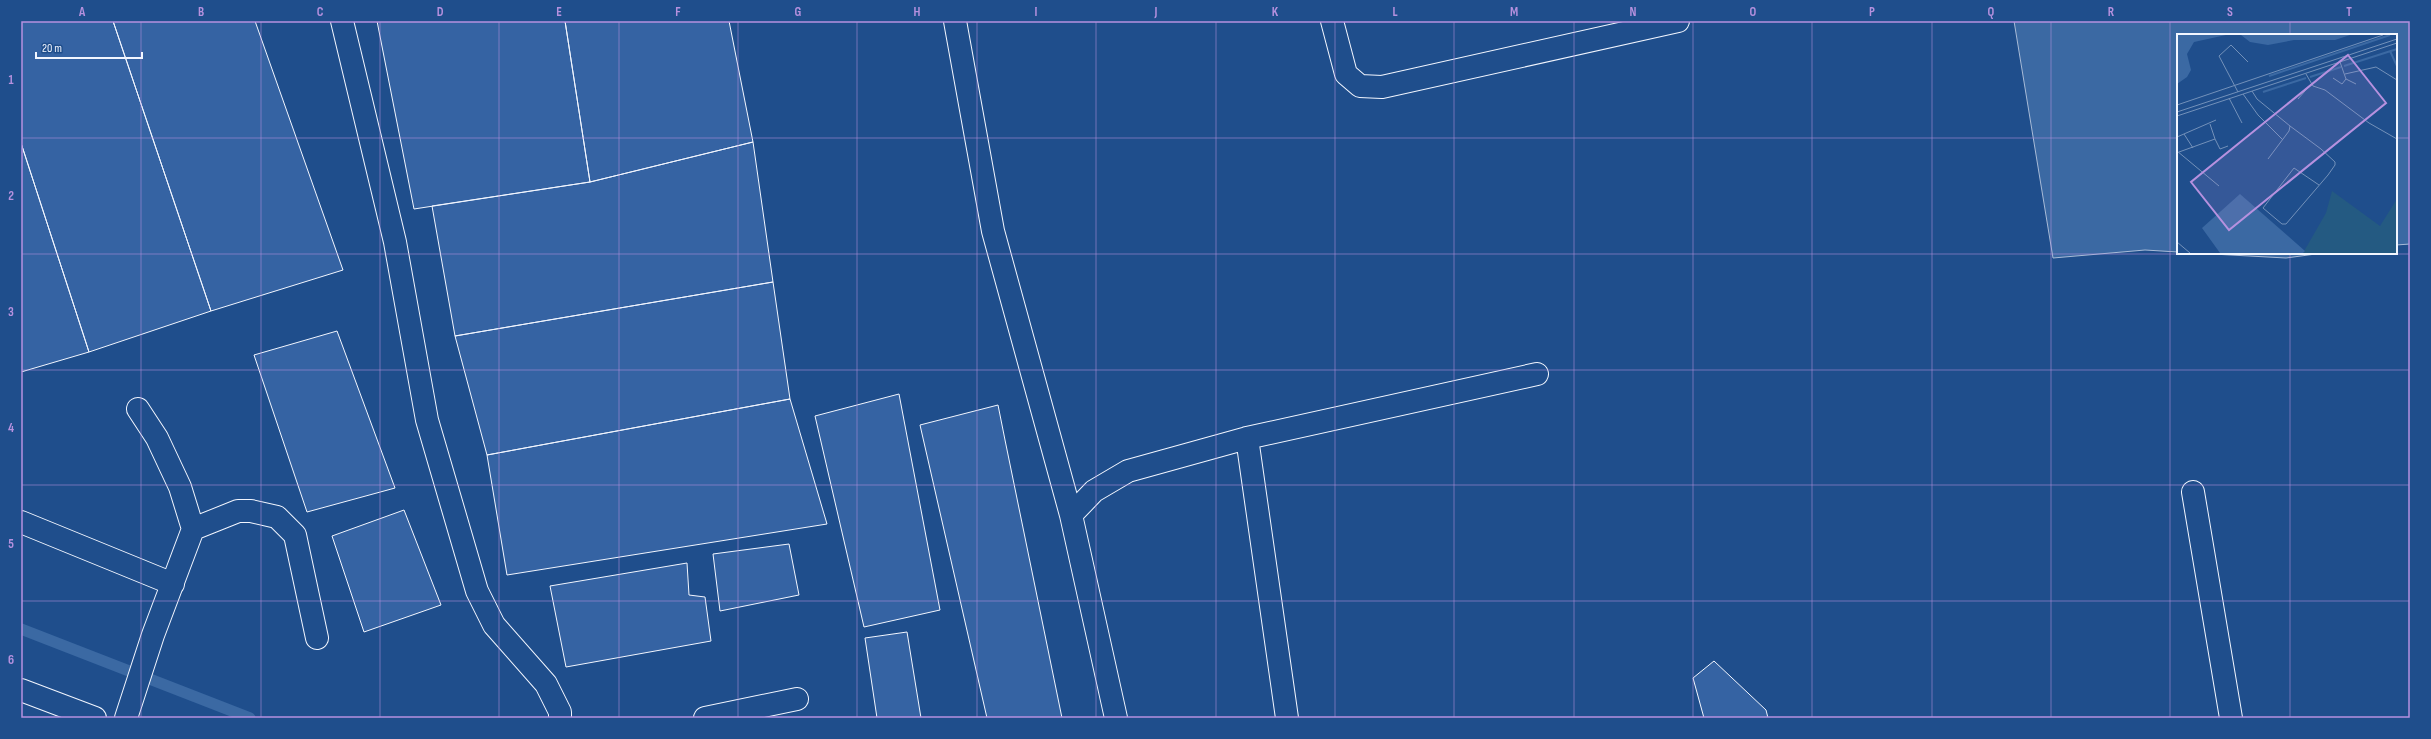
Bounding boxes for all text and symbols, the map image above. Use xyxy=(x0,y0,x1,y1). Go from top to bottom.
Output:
text: A xyxy=(78,4,86,20)
text: B xyxy=(198,4,204,20)
text: C xyxy=(317,4,324,20)
text: D xyxy=(437,4,444,20)
text: E xyxy=(556,4,562,20)
text: F xyxy=(675,4,681,20)
text: G xyxy=(795,4,802,20)
text: H xyxy=(914,4,921,20)
text: I xyxy=(1035,4,1038,20)
text: J xyxy=(1154,4,1158,20)
text: K xyxy=(1272,4,1279,20)
text: L xyxy=(1392,4,1398,20)
text: M xyxy=(1510,4,1518,20)
text: N xyxy=(1630,4,1637,20)
text: O xyxy=(1750,4,1757,20)
text: P xyxy=(1869,4,1875,20)
text: Q xyxy=(1988,4,1995,20)
text: R xyxy=(2108,4,2115,20)
text: S xyxy=(2227,4,2233,20)
text: T xyxy=(2346,4,2352,20)
scale bar xyxy=(36,34,142,60)
inset map xyxy=(2177,34,2397,254)
text: 20 m xyxy=(42,41,62,56)
text: 1 xyxy=(8,72,14,88)
text: 2 xyxy=(8,188,14,204)
text: 3 xyxy=(8,304,14,320)
text: 4 xyxy=(8,420,14,436)
text: 5 xyxy=(8,536,14,552)
text: 6 xyxy=(8,652,14,668)

